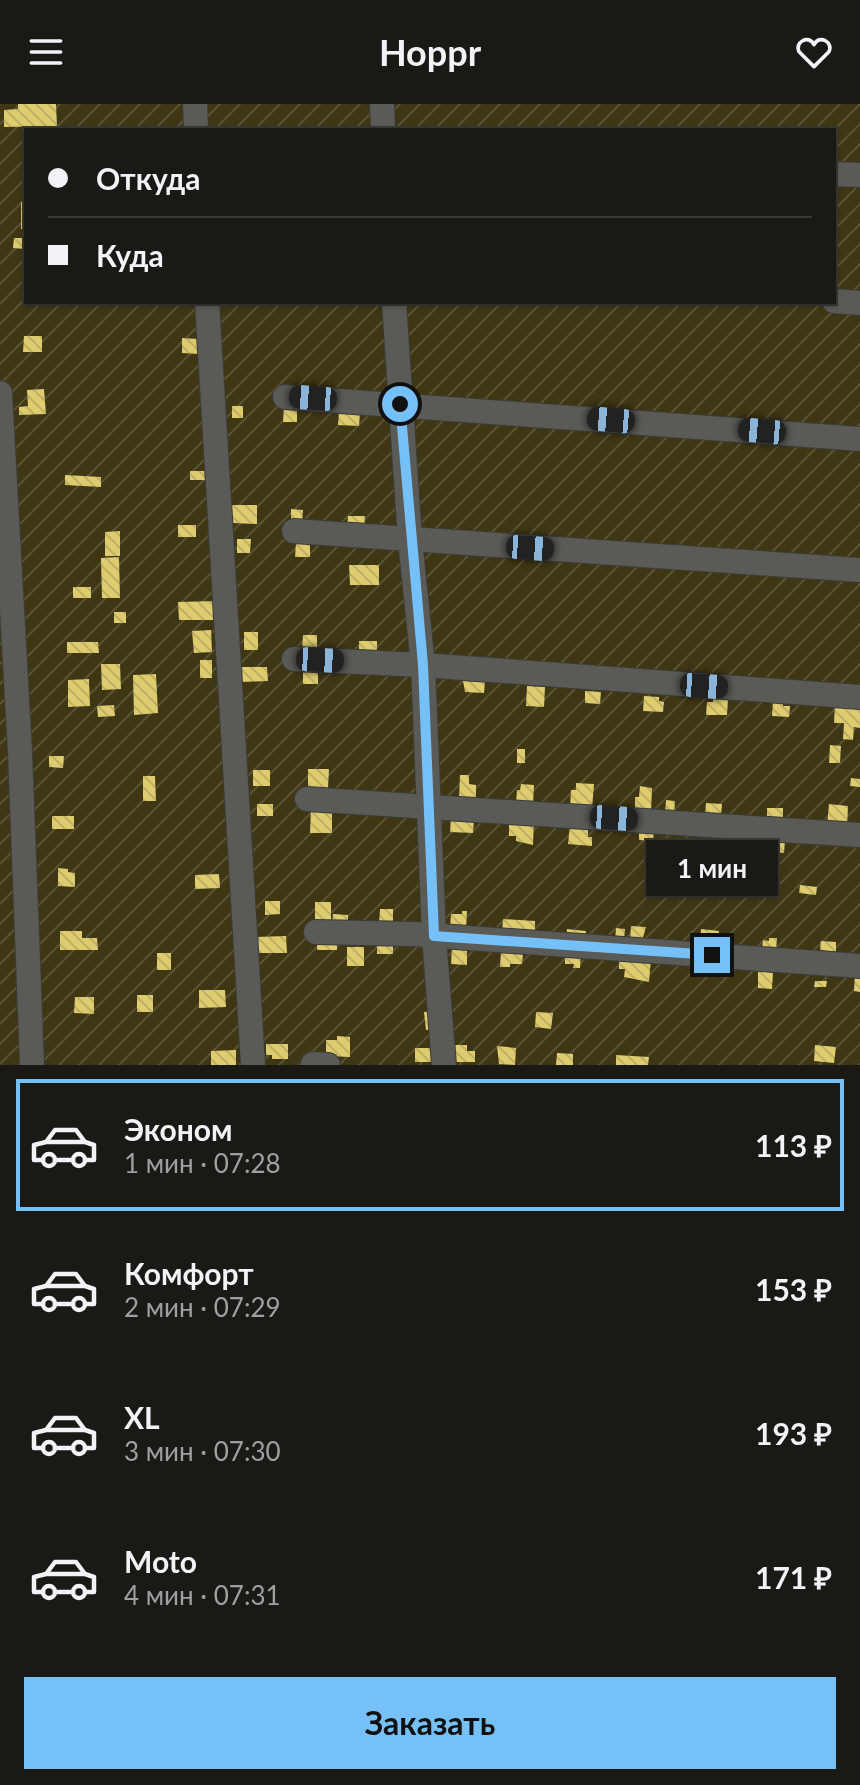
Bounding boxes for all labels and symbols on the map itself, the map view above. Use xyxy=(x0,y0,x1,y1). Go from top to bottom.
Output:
car xyxy=(288,384,338,412)
route start xyxy=(382,386,418,422)
car xyxy=(586,406,636,434)
car xyxy=(737,417,787,445)
car xyxy=(505,534,555,562)
car xyxy=(295,647,345,673)
car xyxy=(679,672,729,700)
car xyxy=(589,804,639,832)
callout: 1 мин xyxy=(646,839,778,895)
route end xyxy=(694,937,730,973)

